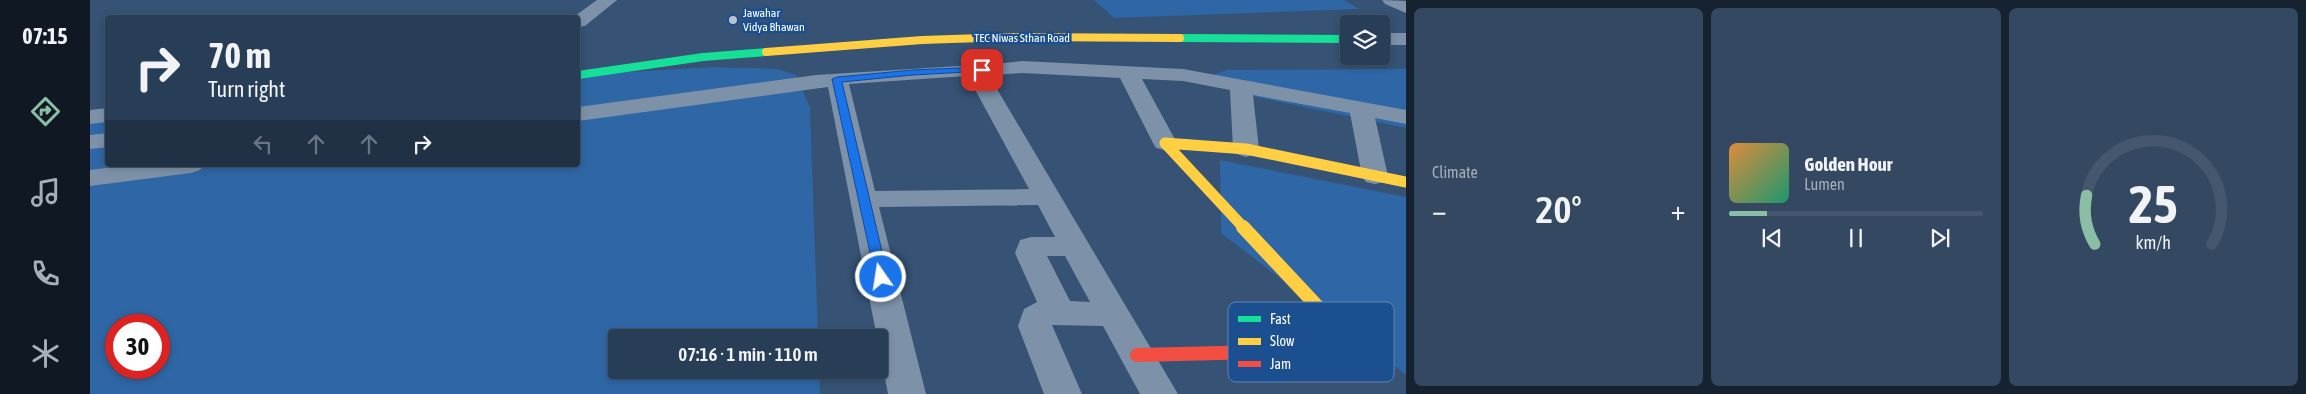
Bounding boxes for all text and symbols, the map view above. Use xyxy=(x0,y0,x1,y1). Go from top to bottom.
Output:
place label: Jawahar Vidya Bhawan xyxy=(743,6,805,34)
marker: Jawahar Vidya Bhawan xyxy=(727,14,739,26)
map controls xyxy=(1340,15,1390,65)
button: layers xyxy=(1340,15,1390,65)
text: 07:15 xyxy=(22,23,68,49)
street label: TEC Niwas Sthan Road xyxy=(974,31,1070,45)
icon: right xyxy=(125,35,190,100)
text: 70 m xyxy=(208,35,271,75)
pin xyxy=(961,49,1003,91)
icon: arrive xyxy=(968,56,996,84)
text: Turn right xyxy=(208,76,285,102)
icon: directions xyxy=(28,94,63,129)
icon: left xyxy=(249,130,277,158)
icon: ahead xyxy=(302,130,330,158)
icon: ahead xyxy=(355,130,383,158)
icon: right xyxy=(408,130,436,158)
text: Golden Hour xyxy=(1804,153,1892,175)
text: Climate xyxy=(1432,163,1478,181)
text: 25 xyxy=(2129,174,2178,234)
icon: music xyxy=(28,175,63,210)
text: Lumen xyxy=(1804,175,1845,193)
text: 20° xyxy=(1536,188,1582,231)
text: − xyxy=(1432,194,1447,226)
text: + xyxy=(1671,194,1685,226)
icon: previous xyxy=(1758,224,1786,252)
icon: pause xyxy=(1842,224,1870,252)
icon: next xyxy=(1926,224,1954,252)
text: km/h xyxy=(2136,232,2171,253)
position arrow xyxy=(854,250,906,302)
icon: phone xyxy=(28,256,63,291)
legend xyxy=(1228,302,1394,382)
text: Fast xyxy=(1270,311,1291,327)
speed limit sign: 30 xyxy=(105,314,170,379)
text: Slow xyxy=(1270,333,1295,349)
icon: climate xyxy=(28,336,63,371)
text: 07:16 · 1 min · 110 m xyxy=(678,343,818,365)
text: Jam xyxy=(1270,356,1291,372)

